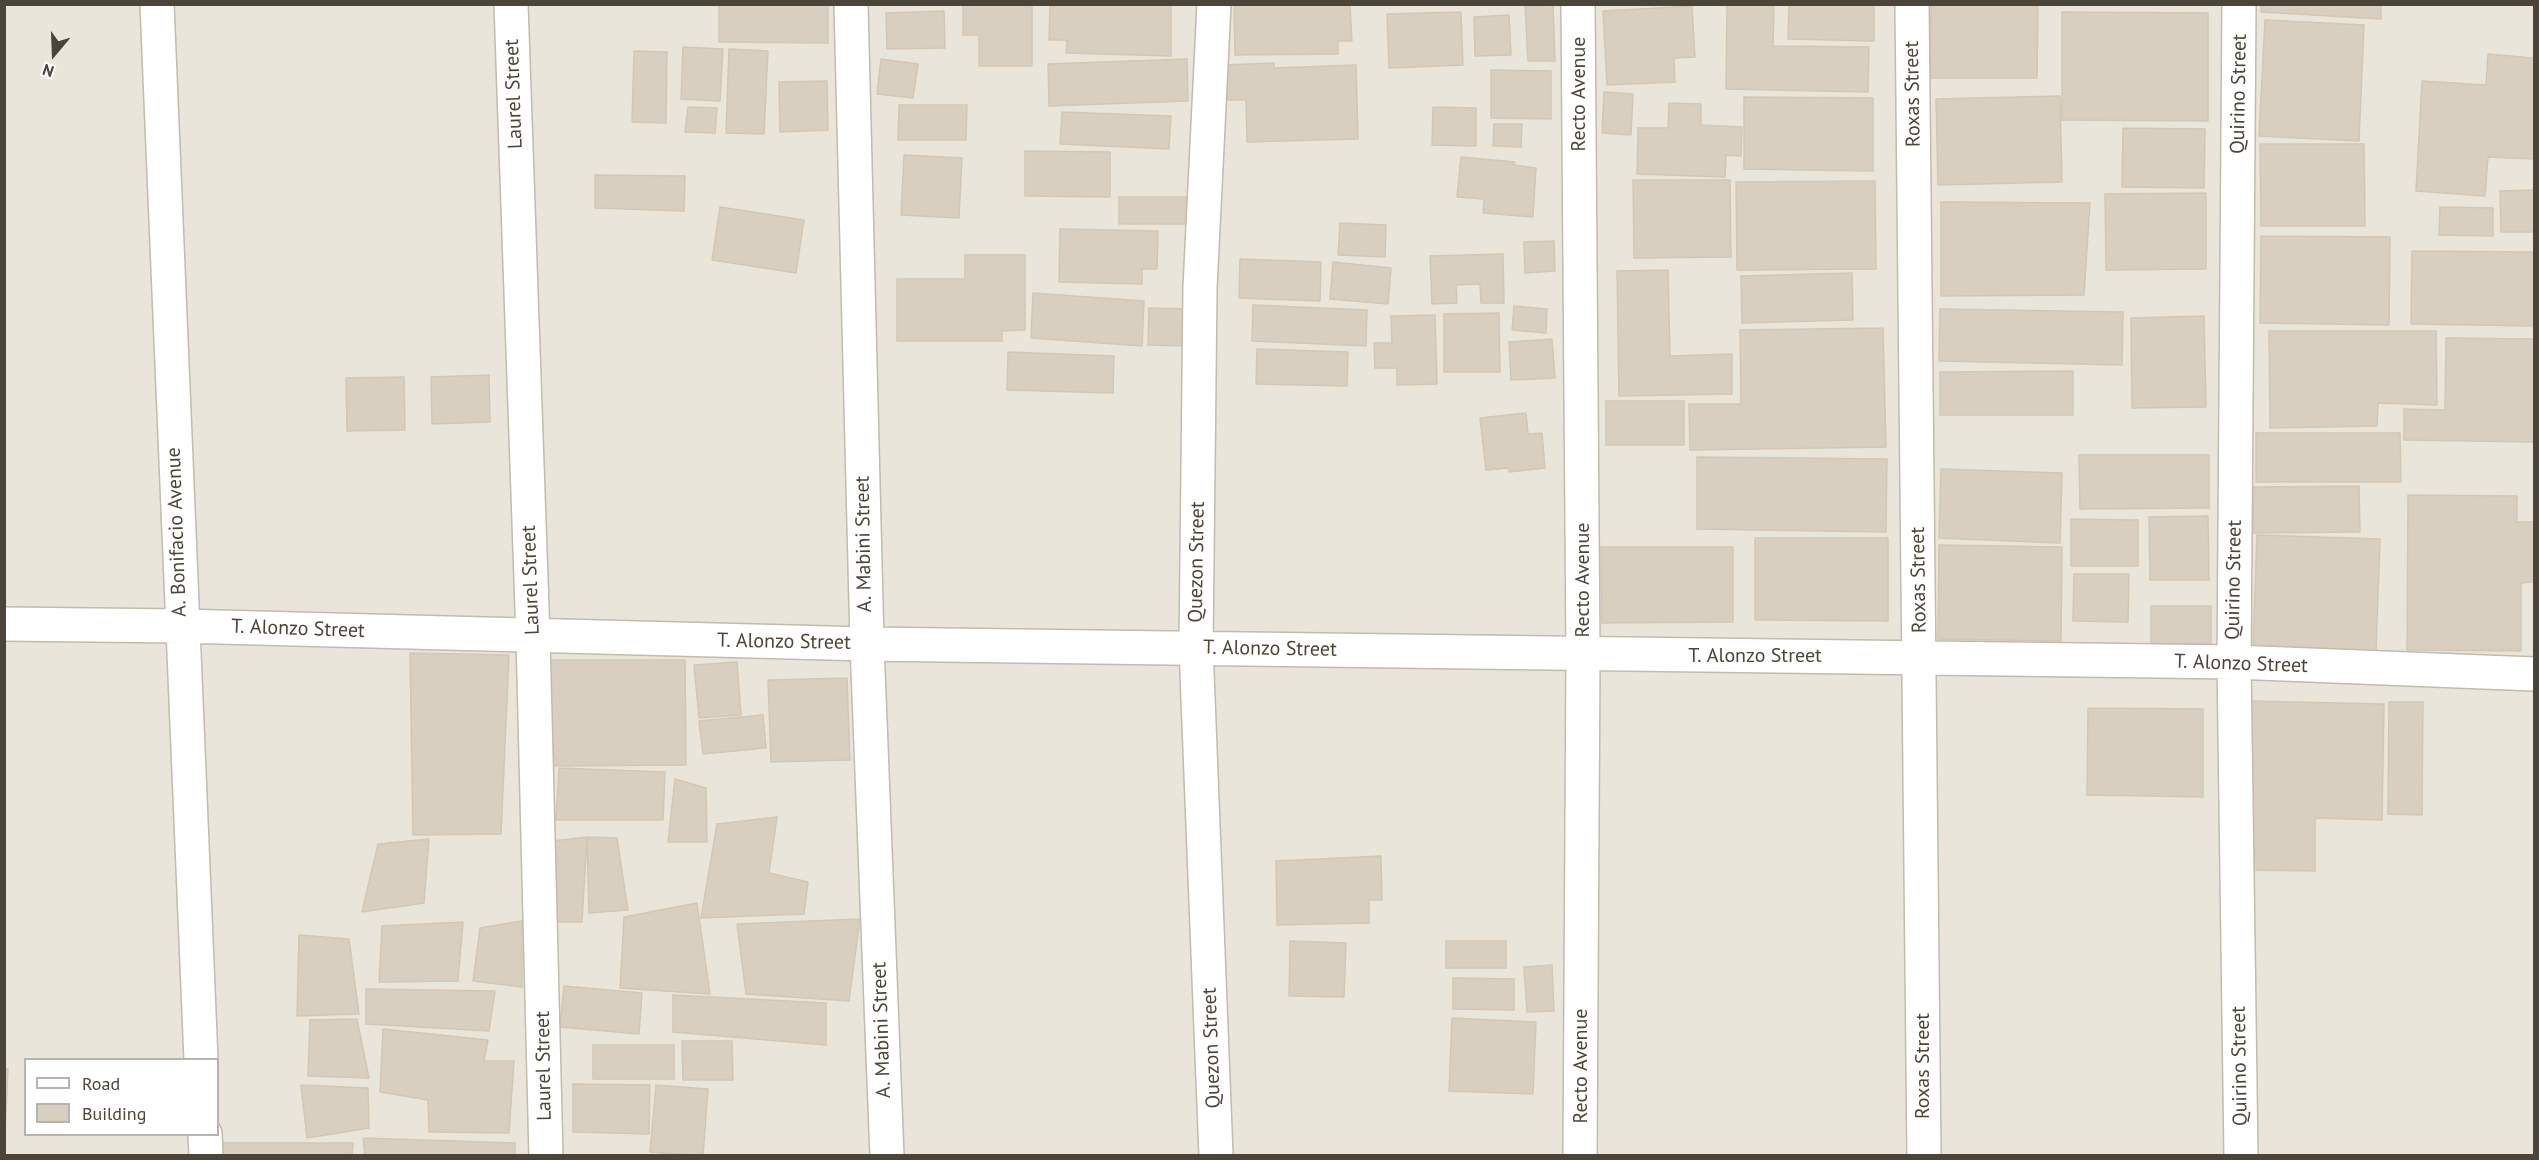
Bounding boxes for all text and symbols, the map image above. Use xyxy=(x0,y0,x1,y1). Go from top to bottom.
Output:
north arrow xyxy=(24,24,84,84)
street label: Quirino Street xyxy=(2226,34,2252,154)
street label: Recto Avenue xyxy=(1567,37,1591,151)
street label: Laurel Street xyxy=(500,39,528,149)
street label: Roxas Street xyxy=(1900,41,1926,147)
text: N xyxy=(40,60,56,82)
street label: A. Bonifacio Avenue xyxy=(162,447,192,617)
street label: A. Mabini Street xyxy=(851,476,877,612)
street label: Quezon Street xyxy=(1184,501,1210,623)
street label: Quirino Street xyxy=(2221,520,2247,640)
street label: Recto Avenue xyxy=(1571,523,1595,637)
street label: Laurel Street xyxy=(517,525,545,635)
street label: Roxas Street xyxy=(1906,527,1932,633)
street label: T. Alonzo Street xyxy=(231,615,365,643)
street label: T. Alonzo Street xyxy=(717,629,851,655)
street label: T. Alonzo Street xyxy=(1203,636,1337,662)
street label: T. Alonzo Street xyxy=(1688,644,1822,668)
street label: T. Alonzo Street xyxy=(2174,650,2308,678)
street label: A. Mabini Street xyxy=(868,961,896,1099)
street label: Quezon Street xyxy=(1198,987,1226,1109)
street label: Quirino Street xyxy=(2227,1006,2253,1126)
street label: Recto Avenue xyxy=(1569,1009,1593,1123)
street label: Laurel Street xyxy=(531,1011,557,1121)
street label: Roxas Street xyxy=(1911,1013,1935,1119)
legend xyxy=(24,1058,219,1136)
text: Road xyxy=(82,1072,120,1095)
text: Building xyxy=(82,1102,146,1125)

